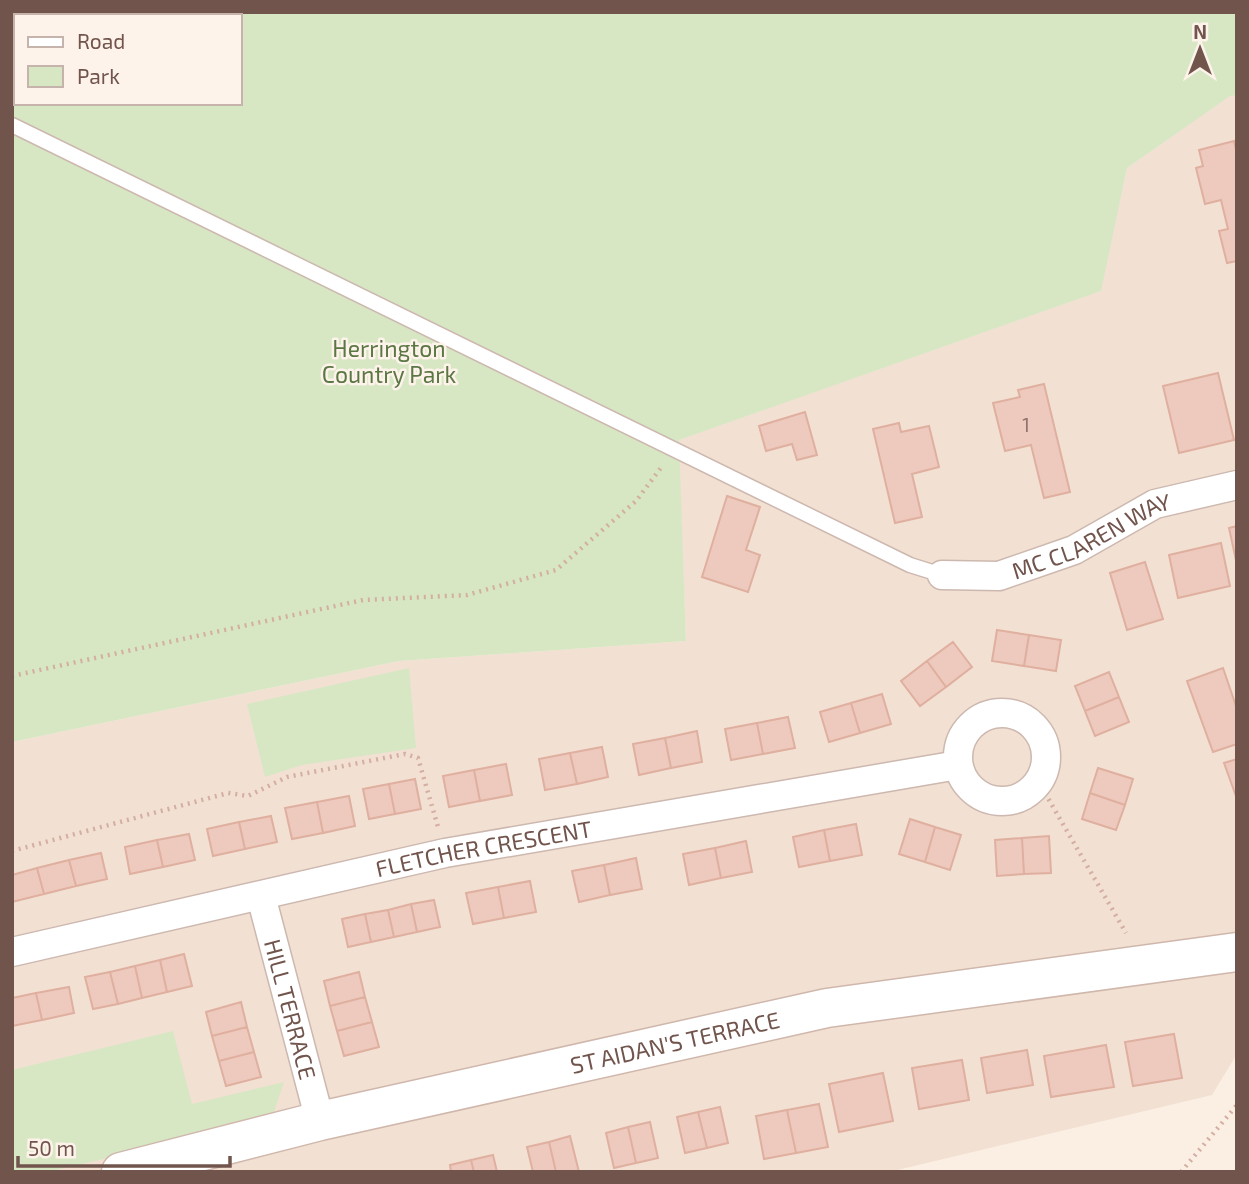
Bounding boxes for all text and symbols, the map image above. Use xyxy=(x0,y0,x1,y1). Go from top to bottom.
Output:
legend xyxy=(14,14,242,105)
north arrow xyxy=(1165,14,1235,84)
text: N xyxy=(1193,20,1207,43)
text: Road xyxy=(77,28,125,53)
text: Park xyxy=(77,63,120,88)
park label: Herrington Country Park xyxy=(322,334,457,388)
house number: 1 xyxy=(1022,413,1030,436)
street label: MC CLAREN WAY xyxy=(1008,487,1173,585)
street label: FLETCHER CRESCENT xyxy=(373,814,594,882)
street label: HILL TERRACE xyxy=(259,936,322,1082)
street label: ST AIDAN'S TERRACE xyxy=(568,1005,782,1079)
scale bar xyxy=(18,1124,229,1168)
text: 50 m xyxy=(28,1135,75,1160)

